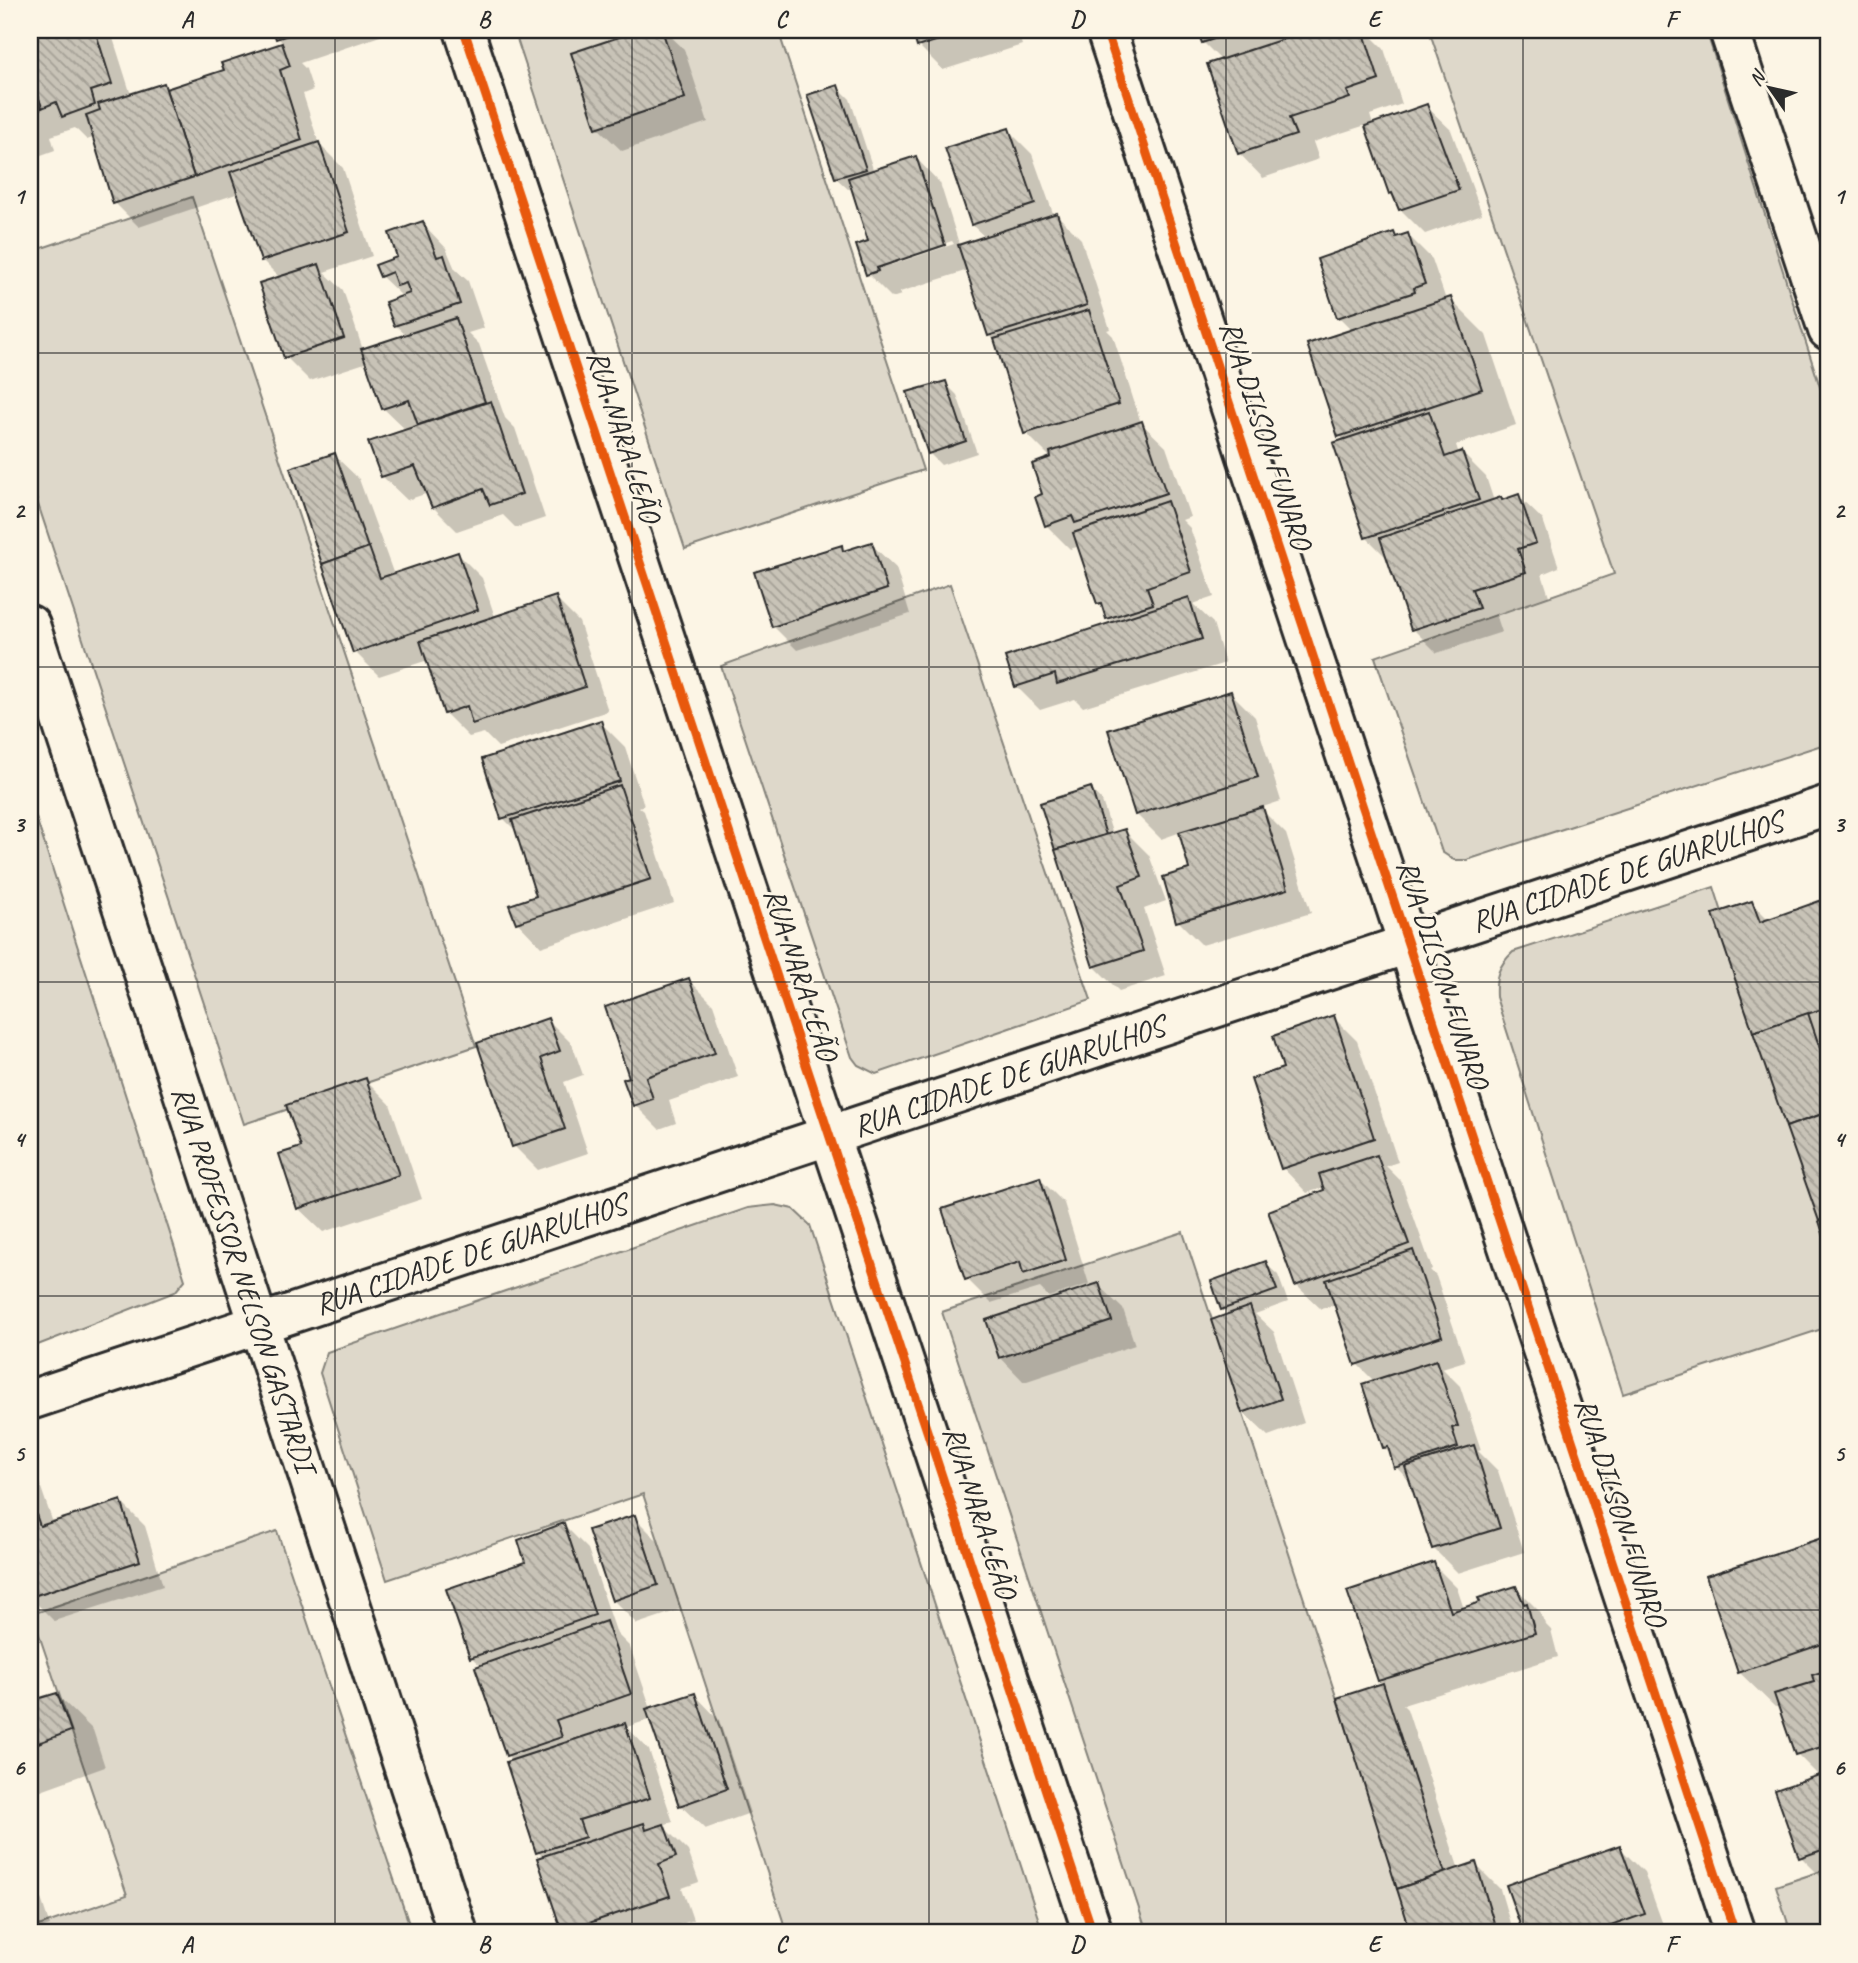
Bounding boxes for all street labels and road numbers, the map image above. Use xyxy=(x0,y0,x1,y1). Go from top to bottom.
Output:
street label: RUA DILSON FUNARO xyxy=(1211,316,1322,557)
street label: RUA NARA LEÃO xyxy=(578,345,671,530)
street label: RUA CIDADE DE GUARULHOS xyxy=(1466,801,1792,941)
street label: RUA DILSON FUNARO xyxy=(1388,855,1499,1096)
street label: RUA NARA LEÃO xyxy=(755,883,848,1068)
street label: RUA CIDADE DE GUARULHOS xyxy=(848,1005,1174,1145)
street label: RUA PROFESSOR NELSON GASTARDI xyxy=(163,1081,327,1483)
street label: RUA CIDADE DE GUARULHOS xyxy=(310,1183,636,1323)
street label: RUA DILSON FUNARO xyxy=(1566,1393,1677,1634)
street label: RUA NARA LEÃO xyxy=(934,1421,1027,1606)

